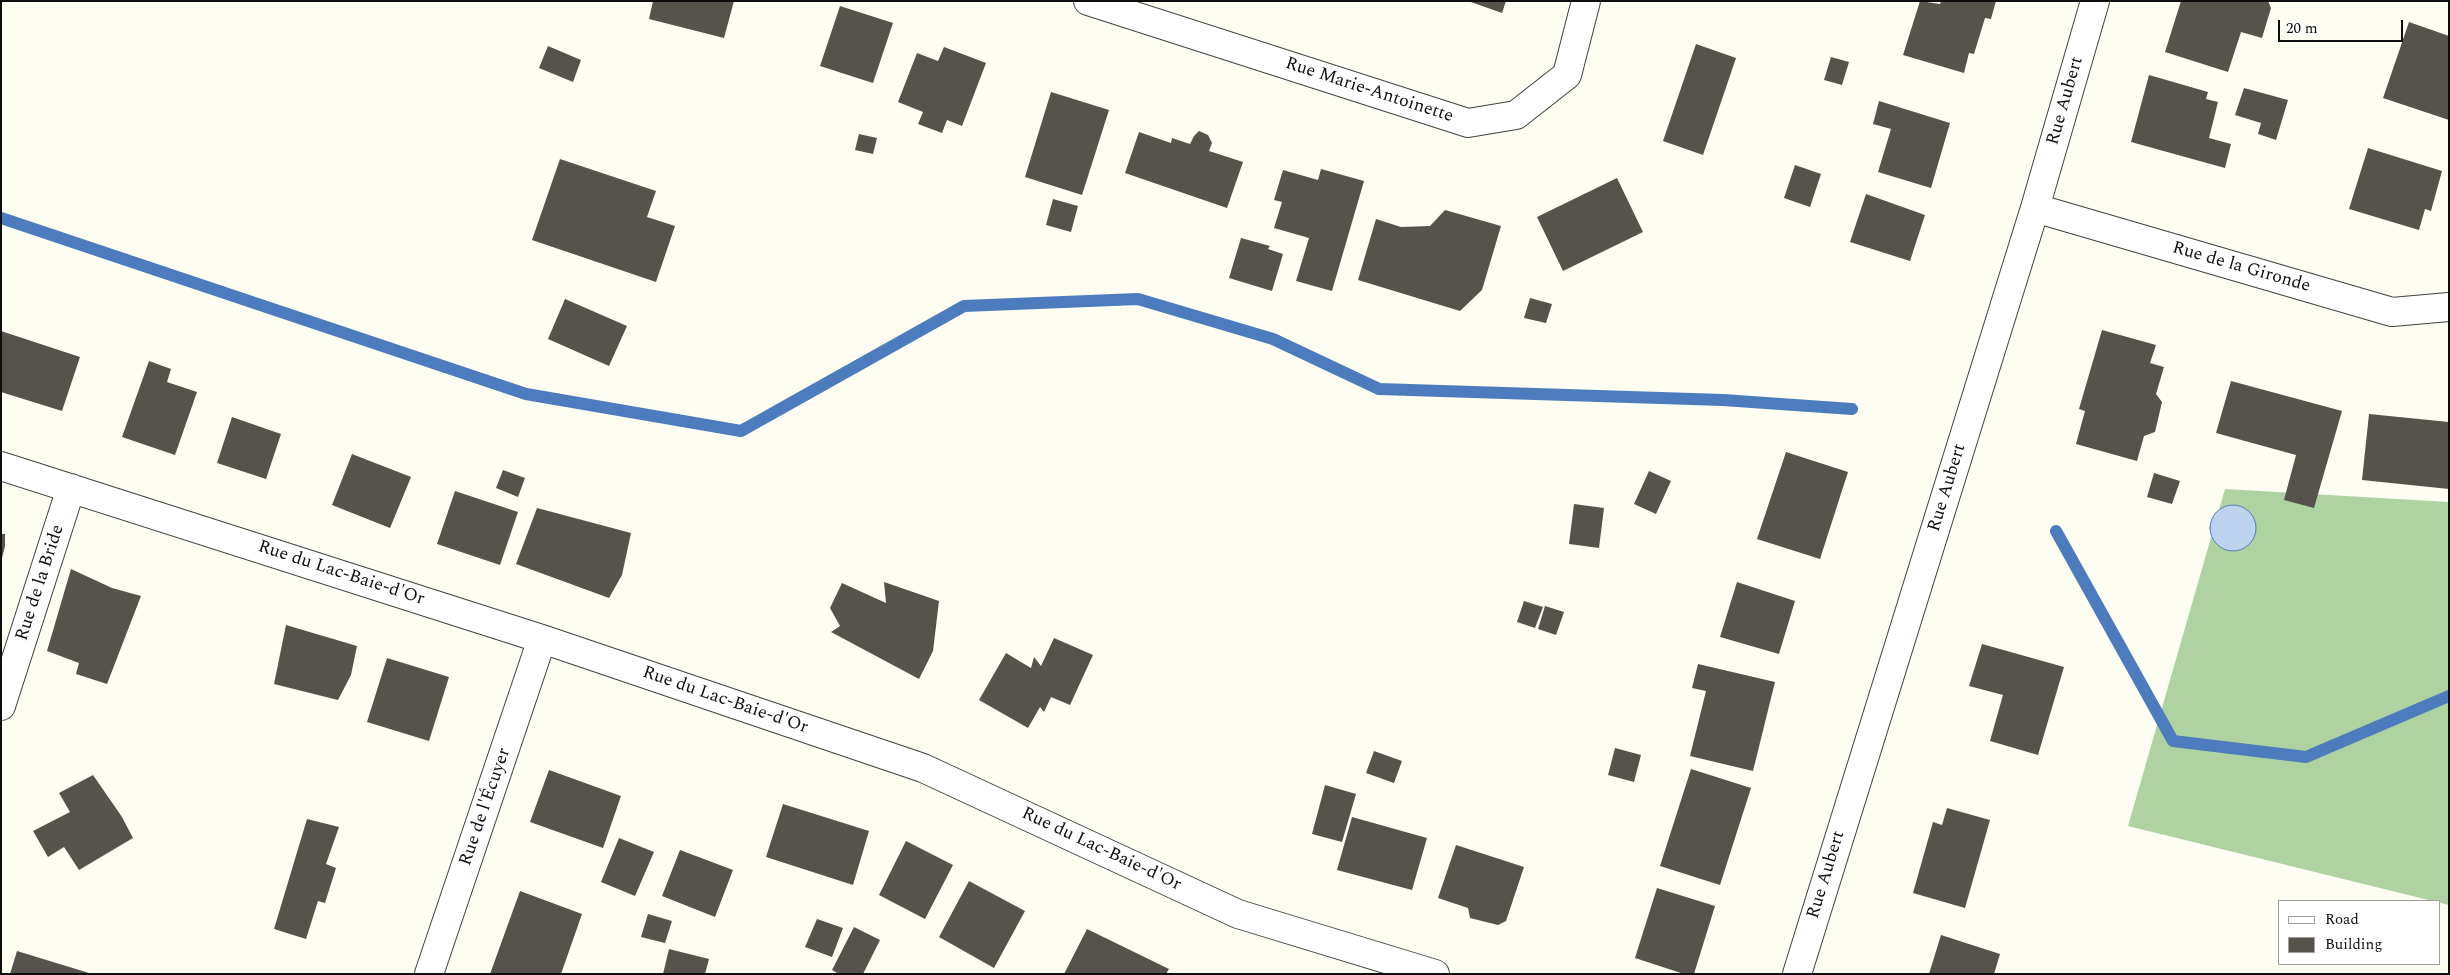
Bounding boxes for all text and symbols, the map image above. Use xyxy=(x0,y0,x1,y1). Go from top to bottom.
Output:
scale bar xyxy=(2280,10,2405,42)
text: 20 m xyxy=(2286,17,2318,40)
street label: Rue Marie-Antoinette xyxy=(1282,54,1456,128)
street label: Rue Aubert xyxy=(2043,54,2089,148)
street label: Rue de la Gironde xyxy=(2169,238,2313,298)
street label: Rue Aubert xyxy=(1924,441,1972,535)
street label: Rue de la Bride xyxy=(12,522,70,644)
street label: Rue du Lac-Baie-d'Or xyxy=(255,537,427,611)
street label: Rue du Lac-Baie-d'Or xyxy=(639,663,811,739)
street label: Rue de l'Écuyer xyxy=(456,745,516,869)
street label: Rue du Lac-Baie-d'Or xyxy=(1018,803,1184,897)
street label: Rue Aubert xyxy=(1803,828,1851,922)
legend xyxy=(2278,900,2440,965)
text: Road xyxy=(2325,908,2359,931)
text: Building xyxy=(2325,933,2382,956)

